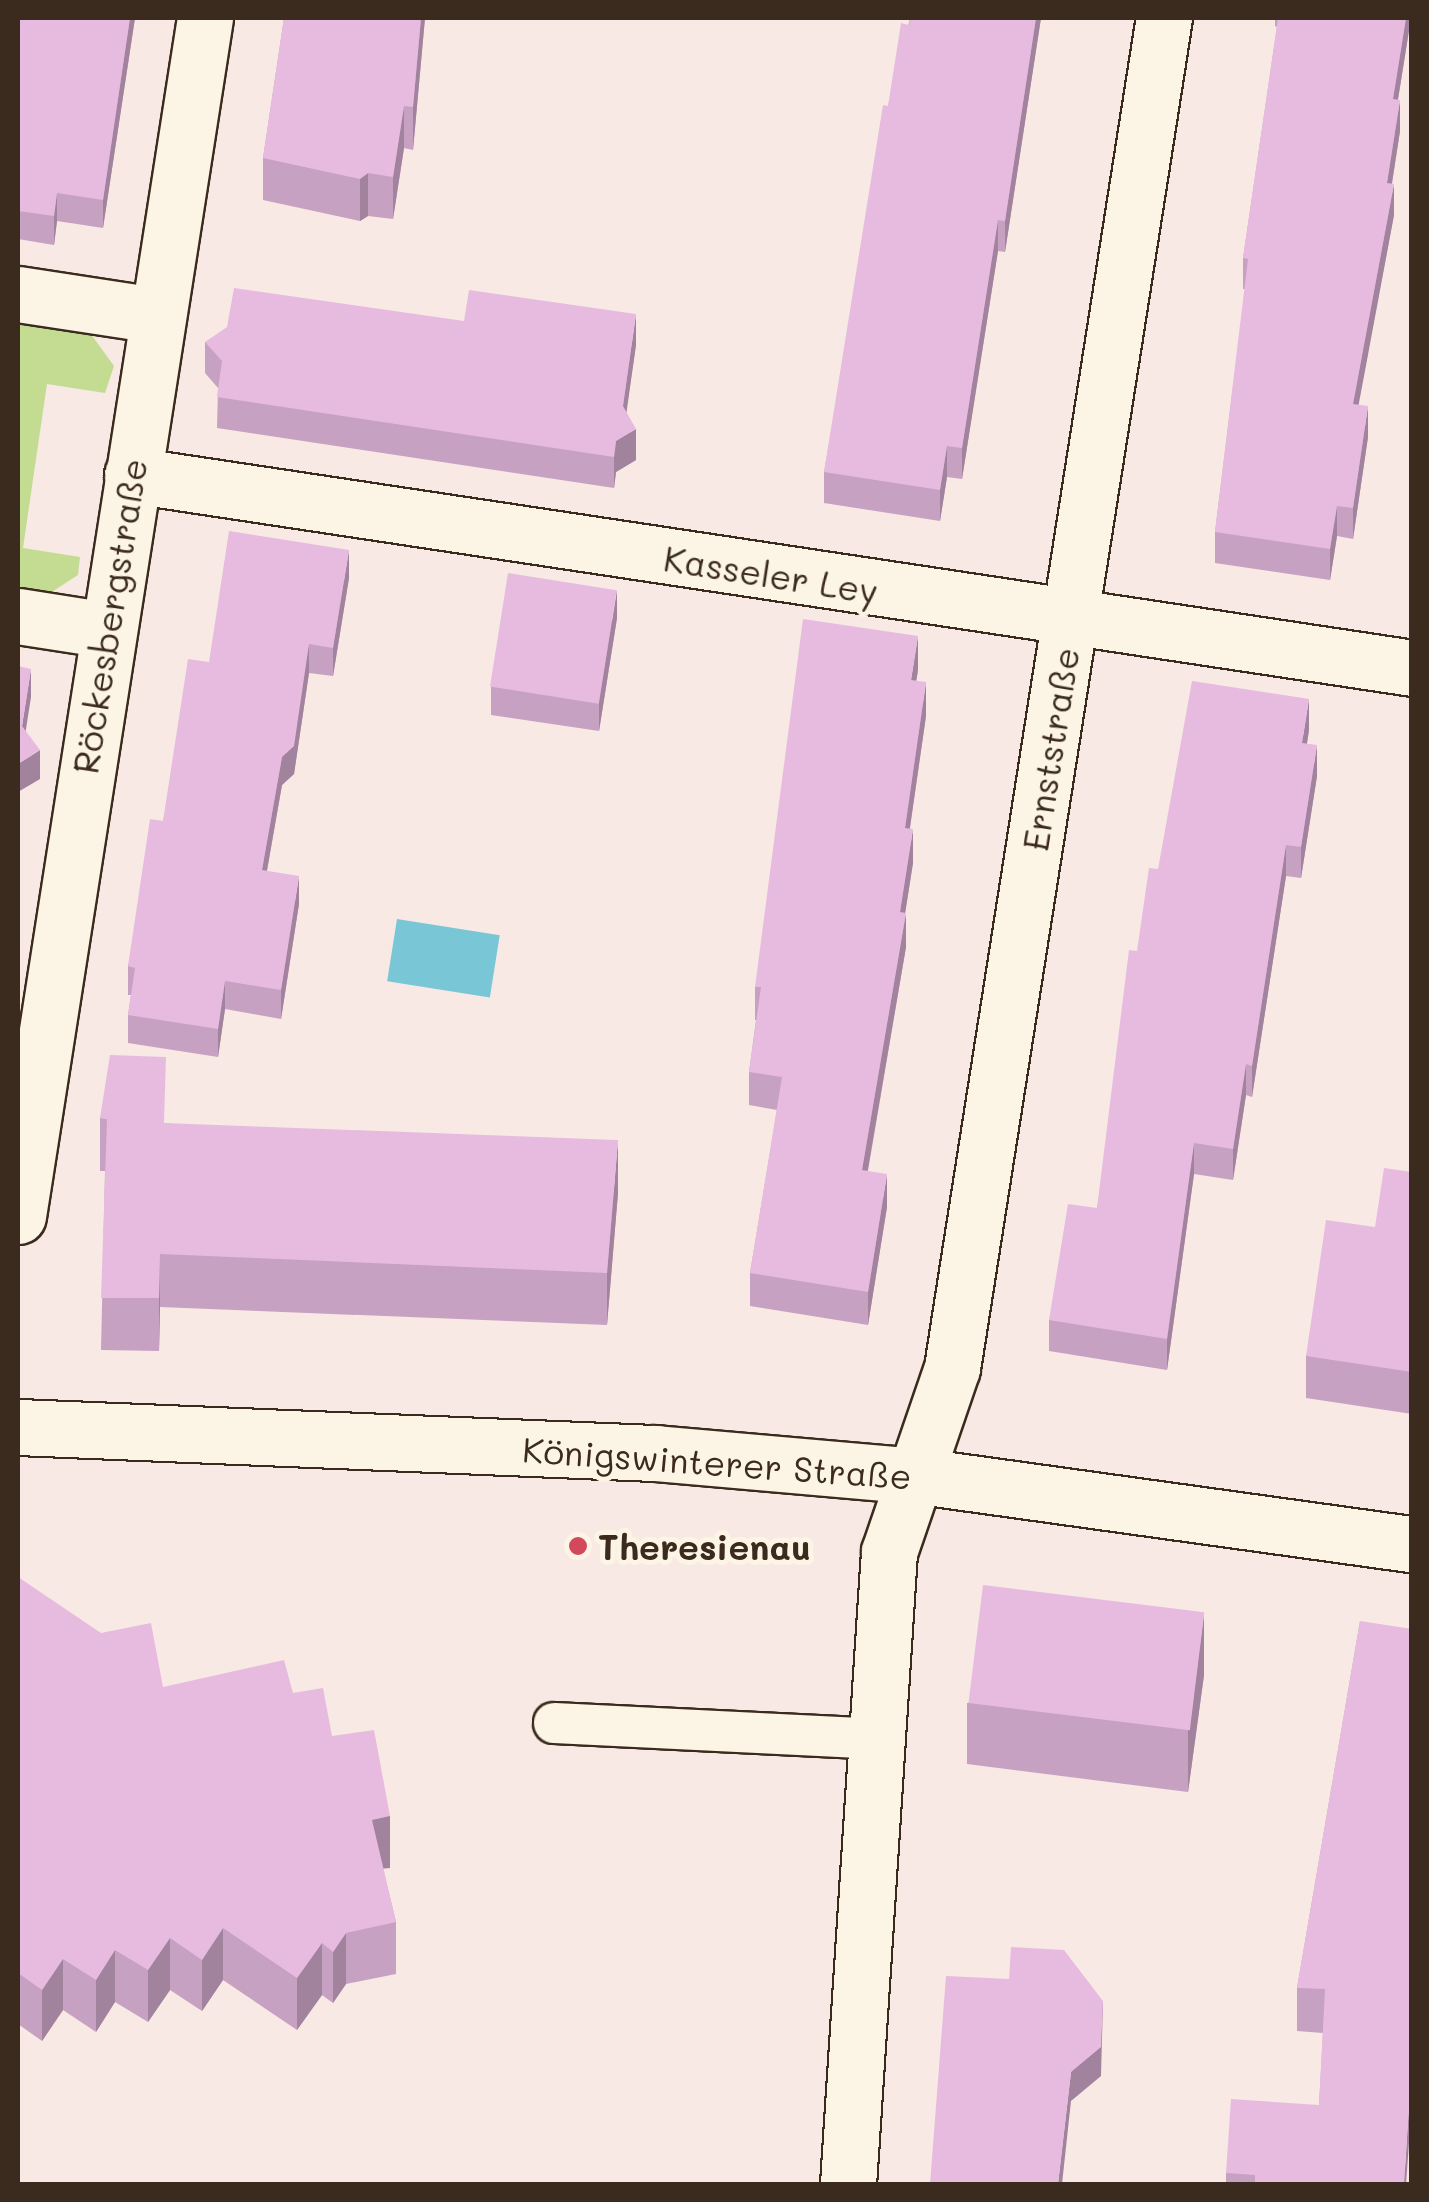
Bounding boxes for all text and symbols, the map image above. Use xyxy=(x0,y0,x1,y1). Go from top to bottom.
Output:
street label: Röckesbergstraße xyxy=(63,455,155,777)
street label: Kasseler Ley xyxy=(661,536,881,612)
street label: Ernststraße xyxy=(1013,644,1087,854)
street label: Königswinterer Straße xyxy=(521,1427,913,1497)
place label: Theresienau xyxy=(598,1525,811,1567)
marker: Theresienau xyxy=(567,1535,589,1557)

